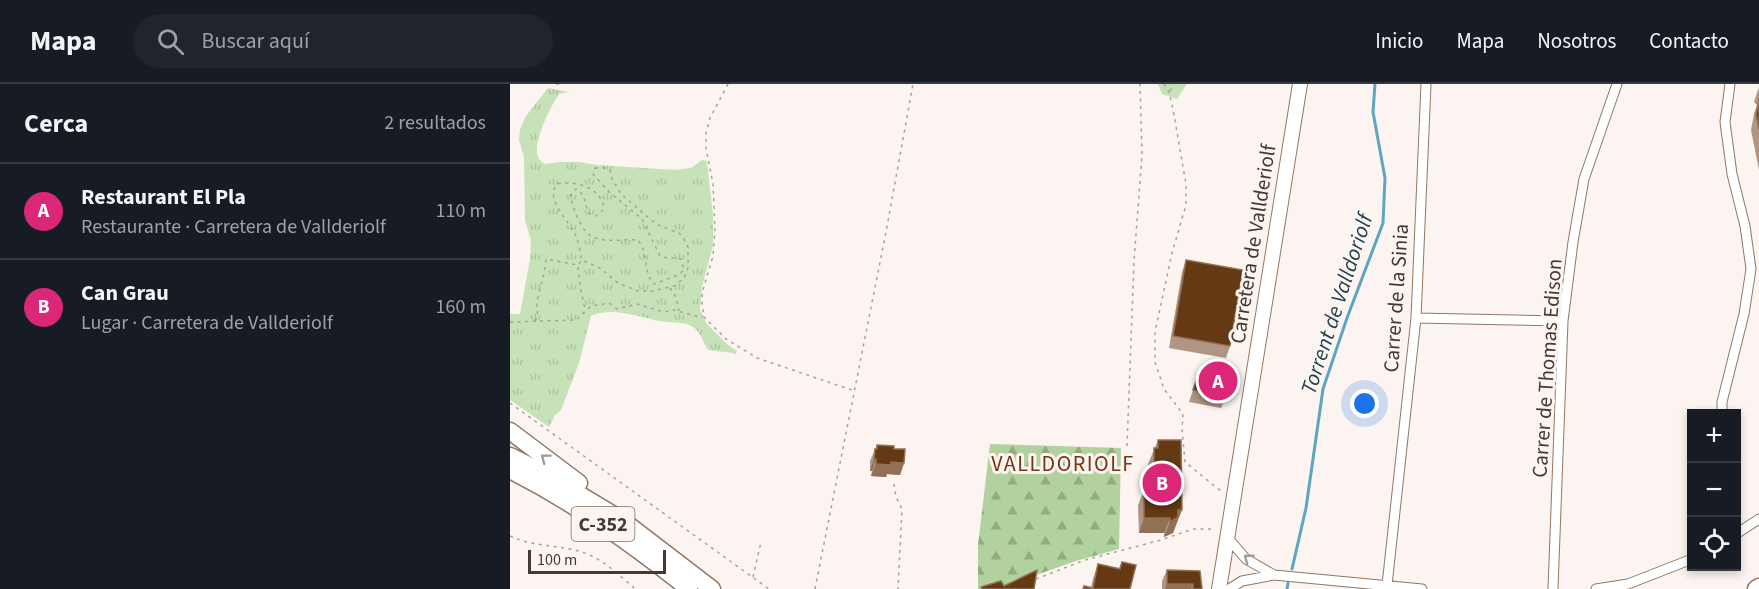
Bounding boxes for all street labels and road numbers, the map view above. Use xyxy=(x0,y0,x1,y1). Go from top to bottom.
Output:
street label: Carretera de Vallderiolf xyxy=(1222,141,1284,346)
street label: Carrer de la Sinia xyxy=(1376,223,1416,373)
street label: Carrer de Thomas Edison xyxy=(1524,257,1570,479)
road number: C-352 xyxy=(572,507,634,541)

